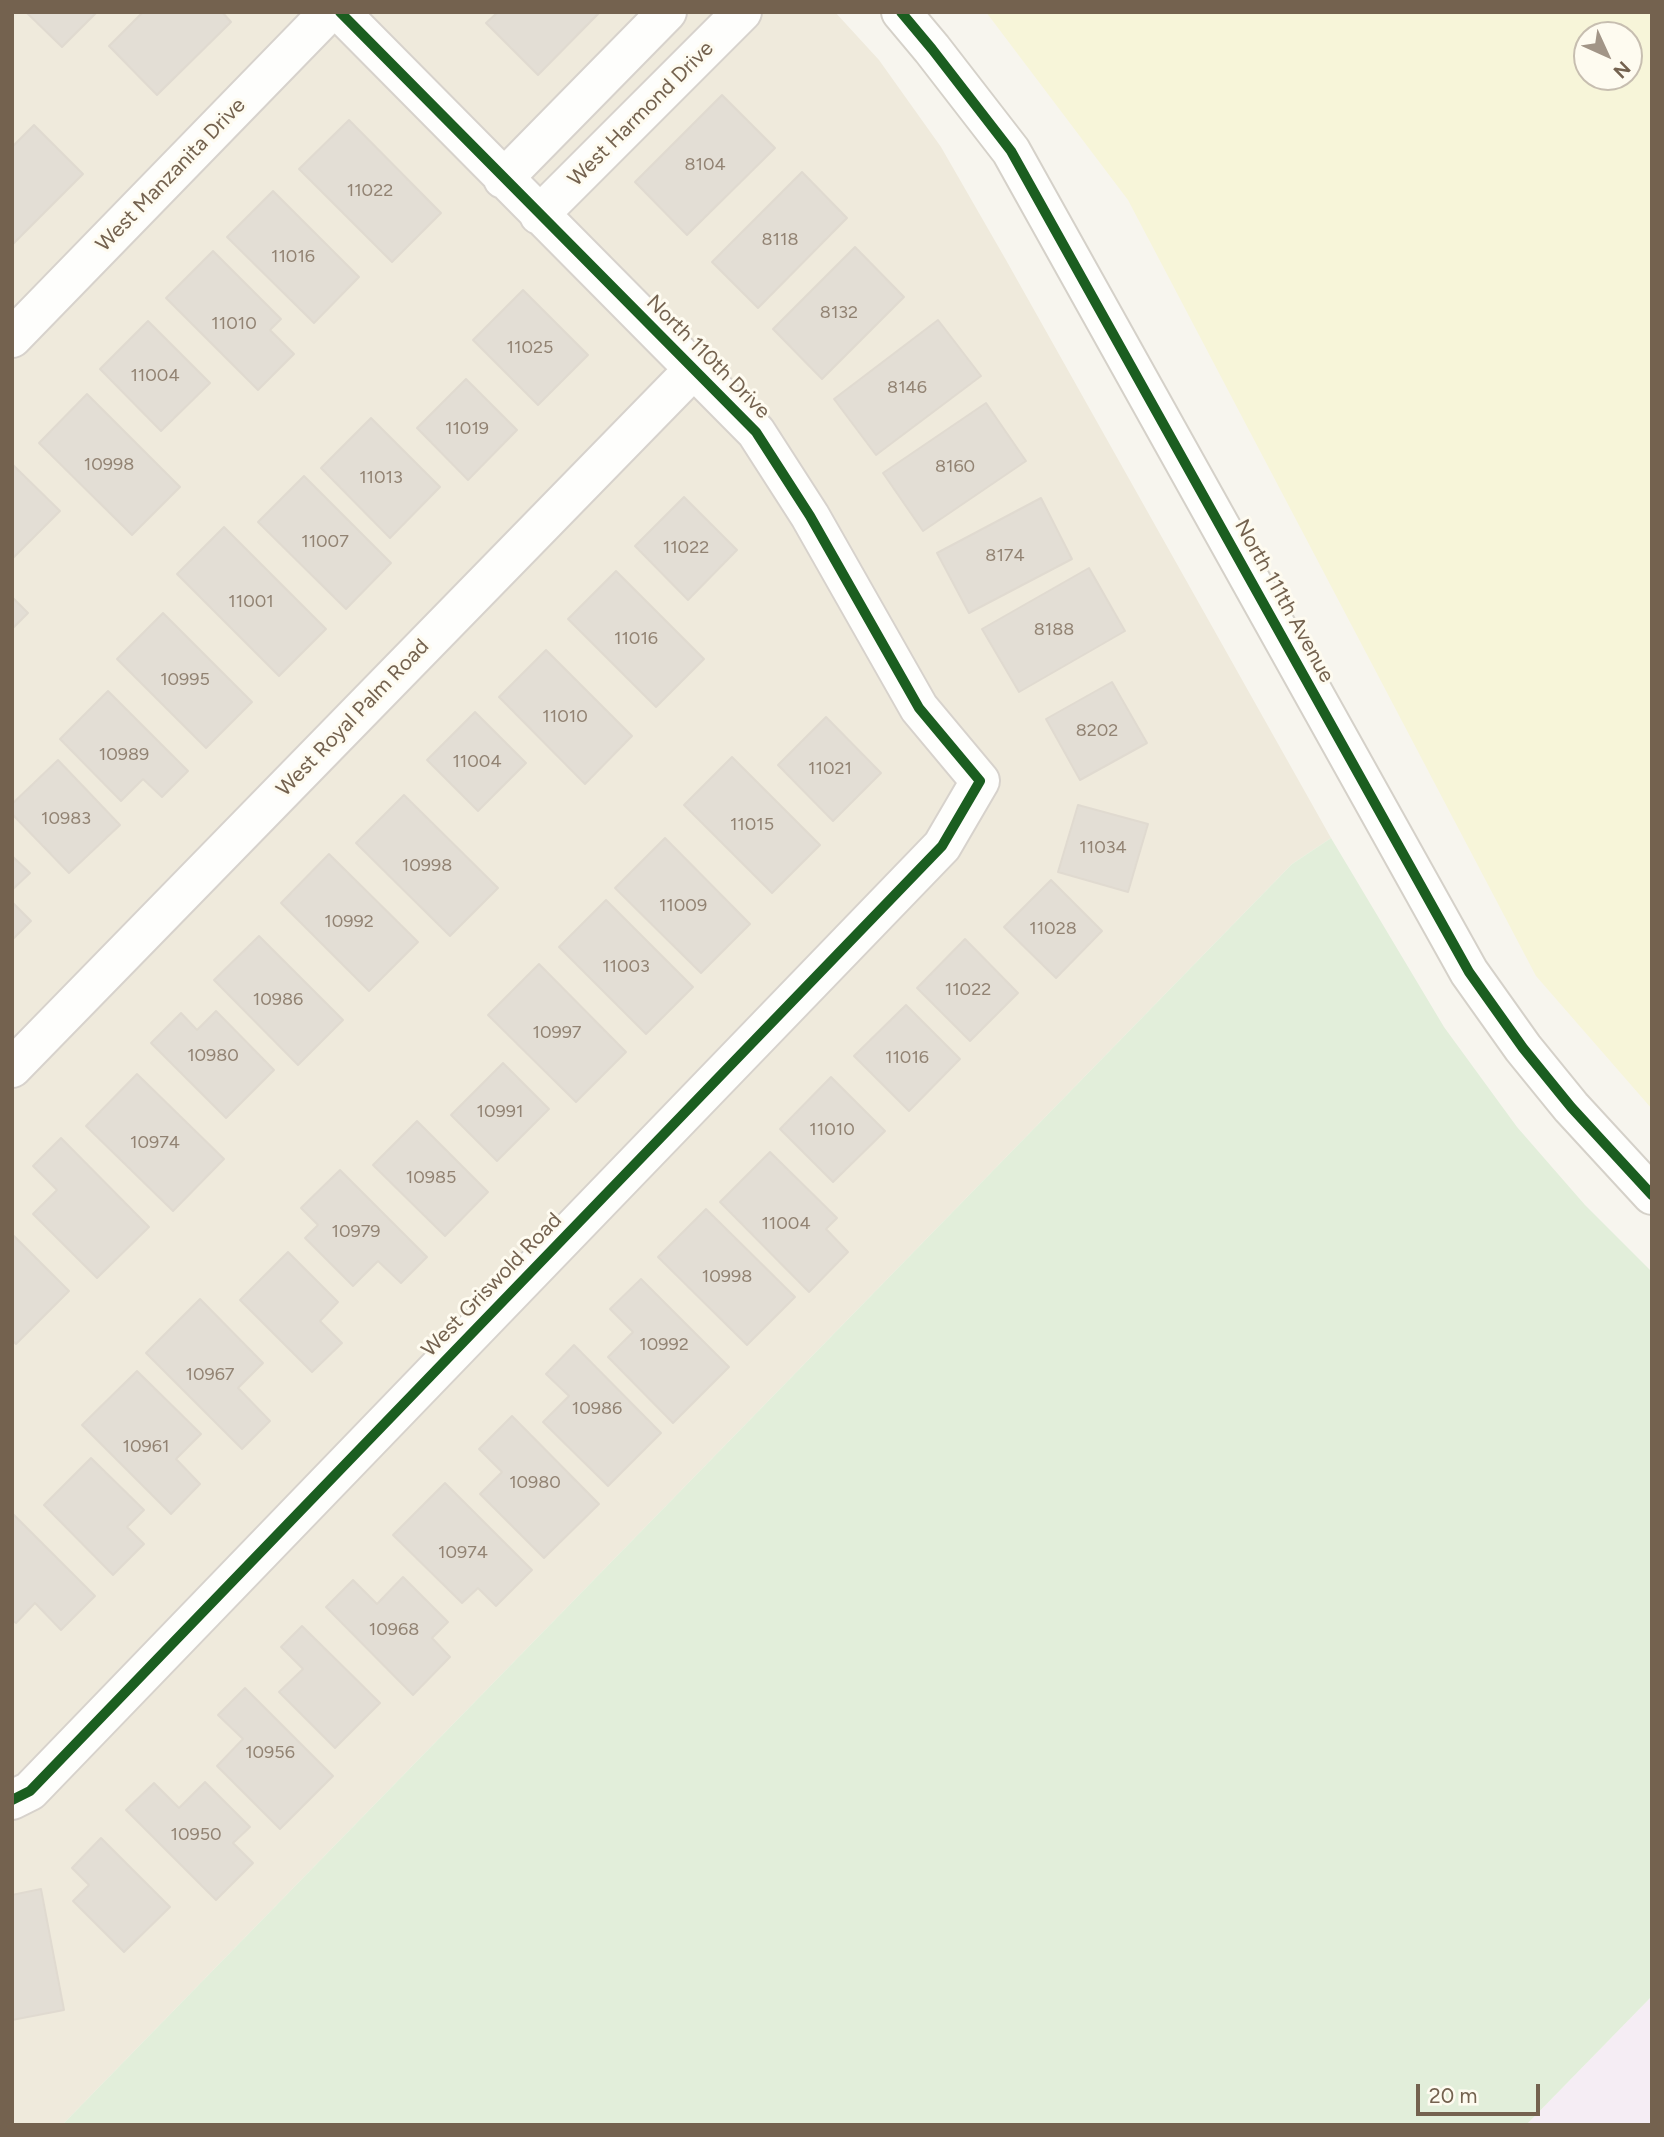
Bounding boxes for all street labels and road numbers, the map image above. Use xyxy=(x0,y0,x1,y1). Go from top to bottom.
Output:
street label: West Harmond Drive xyxy=(563,36,719,192)
street label: West Manzanita Drive xyxy=(91,93,251,257)
street label: North 110th Drive xyxy=(641,290,775,424)
street label: North 111th Avenue xyxy=(1229,515,1339,687)
street label: West Royal Palm Road xyxy=(271,634,435,802)
street label: West Griswold Road xyxy=(417,1208,567,1362)

